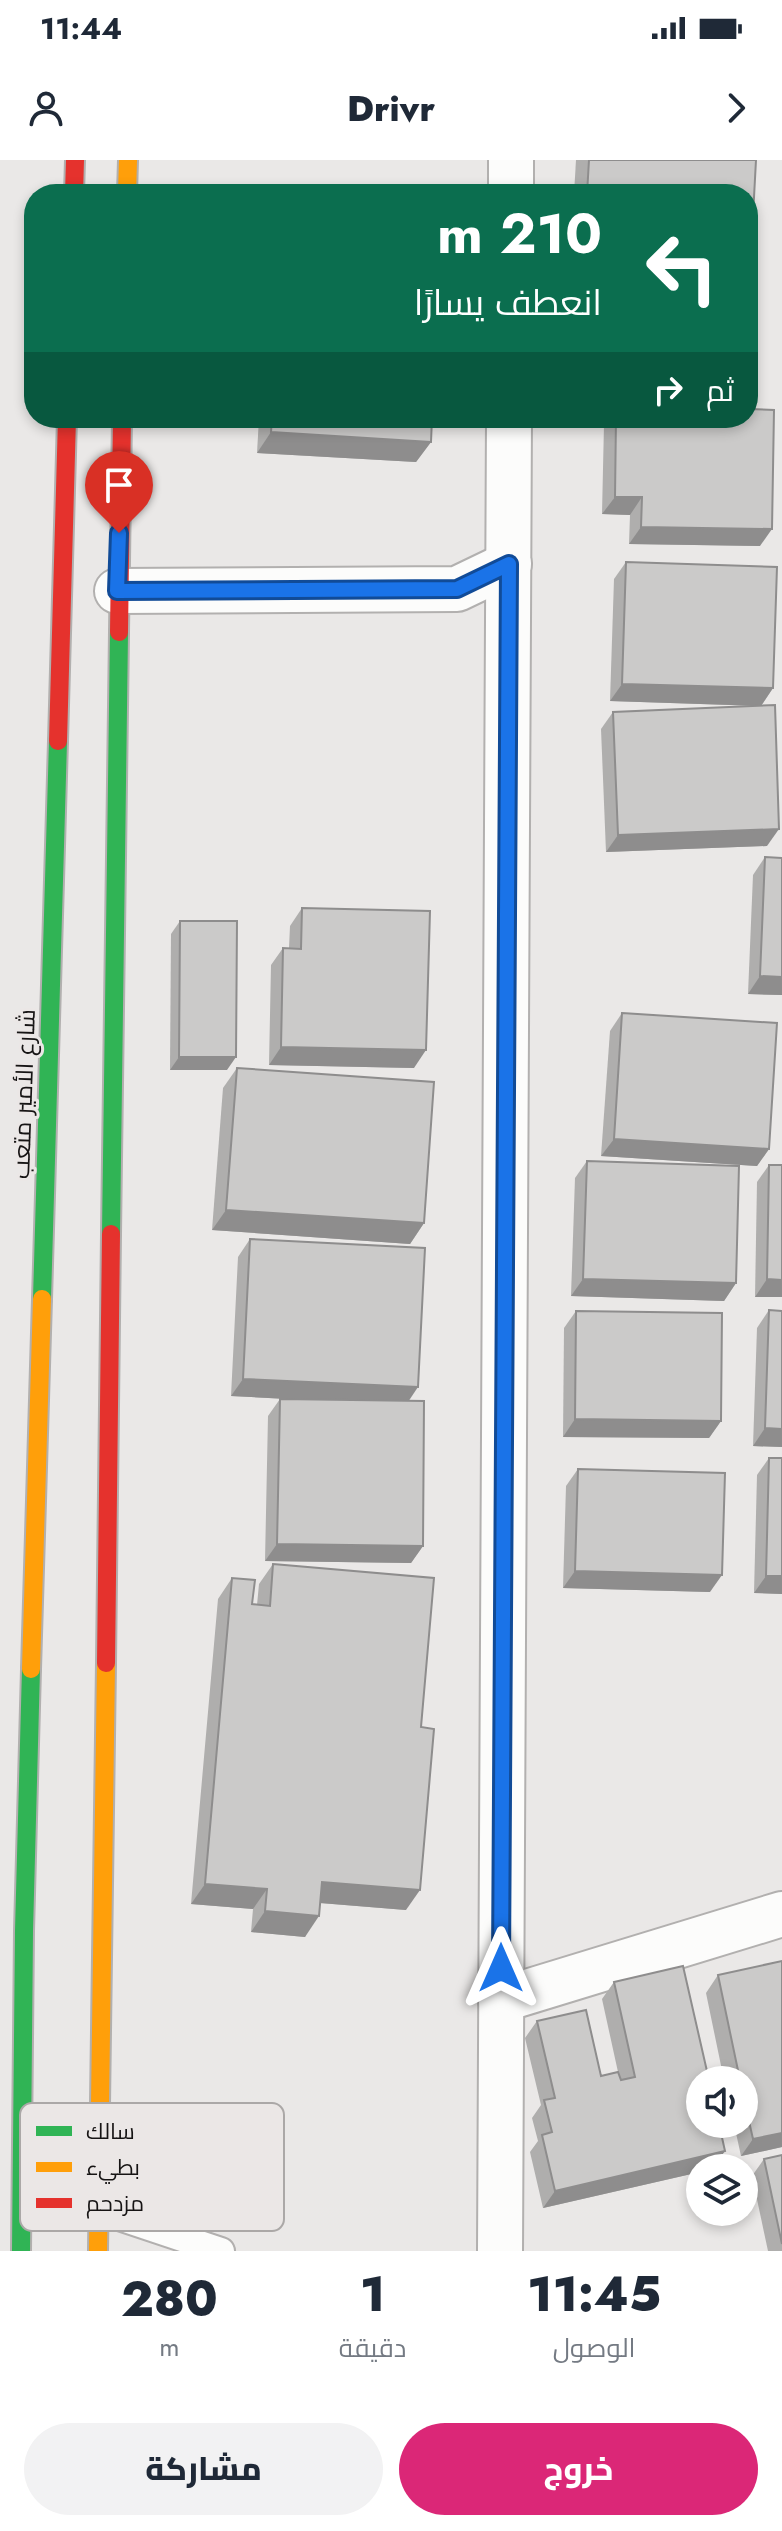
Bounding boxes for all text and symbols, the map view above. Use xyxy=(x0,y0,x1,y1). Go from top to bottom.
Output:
text: 11:44 xyxy=(40,7,122,50)
text: Drivr xyxy=(347,82,435,134)
icon: person xyxy=(24,86,68,130)
icon: forward xyxy=(714,86,758,130)
text: 210 m xyxy=(437,193,602,274)
icon: left xyxy=(630,216,734,320)
text: انعطف يسارًا xyxy=(414,276,602,328)
icon: right xyxy=(646,368,690,412)
text: ثم xyxy=(706,369,734,412)
pin xyxy=(85,451,153,533)
icon: arrive xyxy=(97,463,141,507)
street label: شارع الأمير متعب xyxy=(3,1009,44,1179)
position arrow xyxy=(459,1926,543,2010)
map controls xyxy=(686,2066,758,2226)
button: sound xyxy=(686,2066,758,2138)
legend xyxy=(20,2103,284,2231)
text: سالك xyxy=(86,2115,135,2147)
text: بطيء xyxy=(86,2151,140,2184)
button: layers xyxy=(686,2154,758,2226)
text: مزدحم xyxy=(86,2187,144,2219)
text: 1 xyxy=(360,2260,385,2329)
text: 11:45 xyxy=(527,2260,661,2329)
text: 280 xyxy=(121,2265,218,2334)
text: m xyxy=(159,2328,180,2366)
text: دقيقة xyxy=(339,2329,406,2367)
text: الوصول xyxy=(553,2329,636,2367)
button: مشاركة xyxy=(24,2423,383,2515)
button: خروج xyxy=(399,2423,758,2515)

